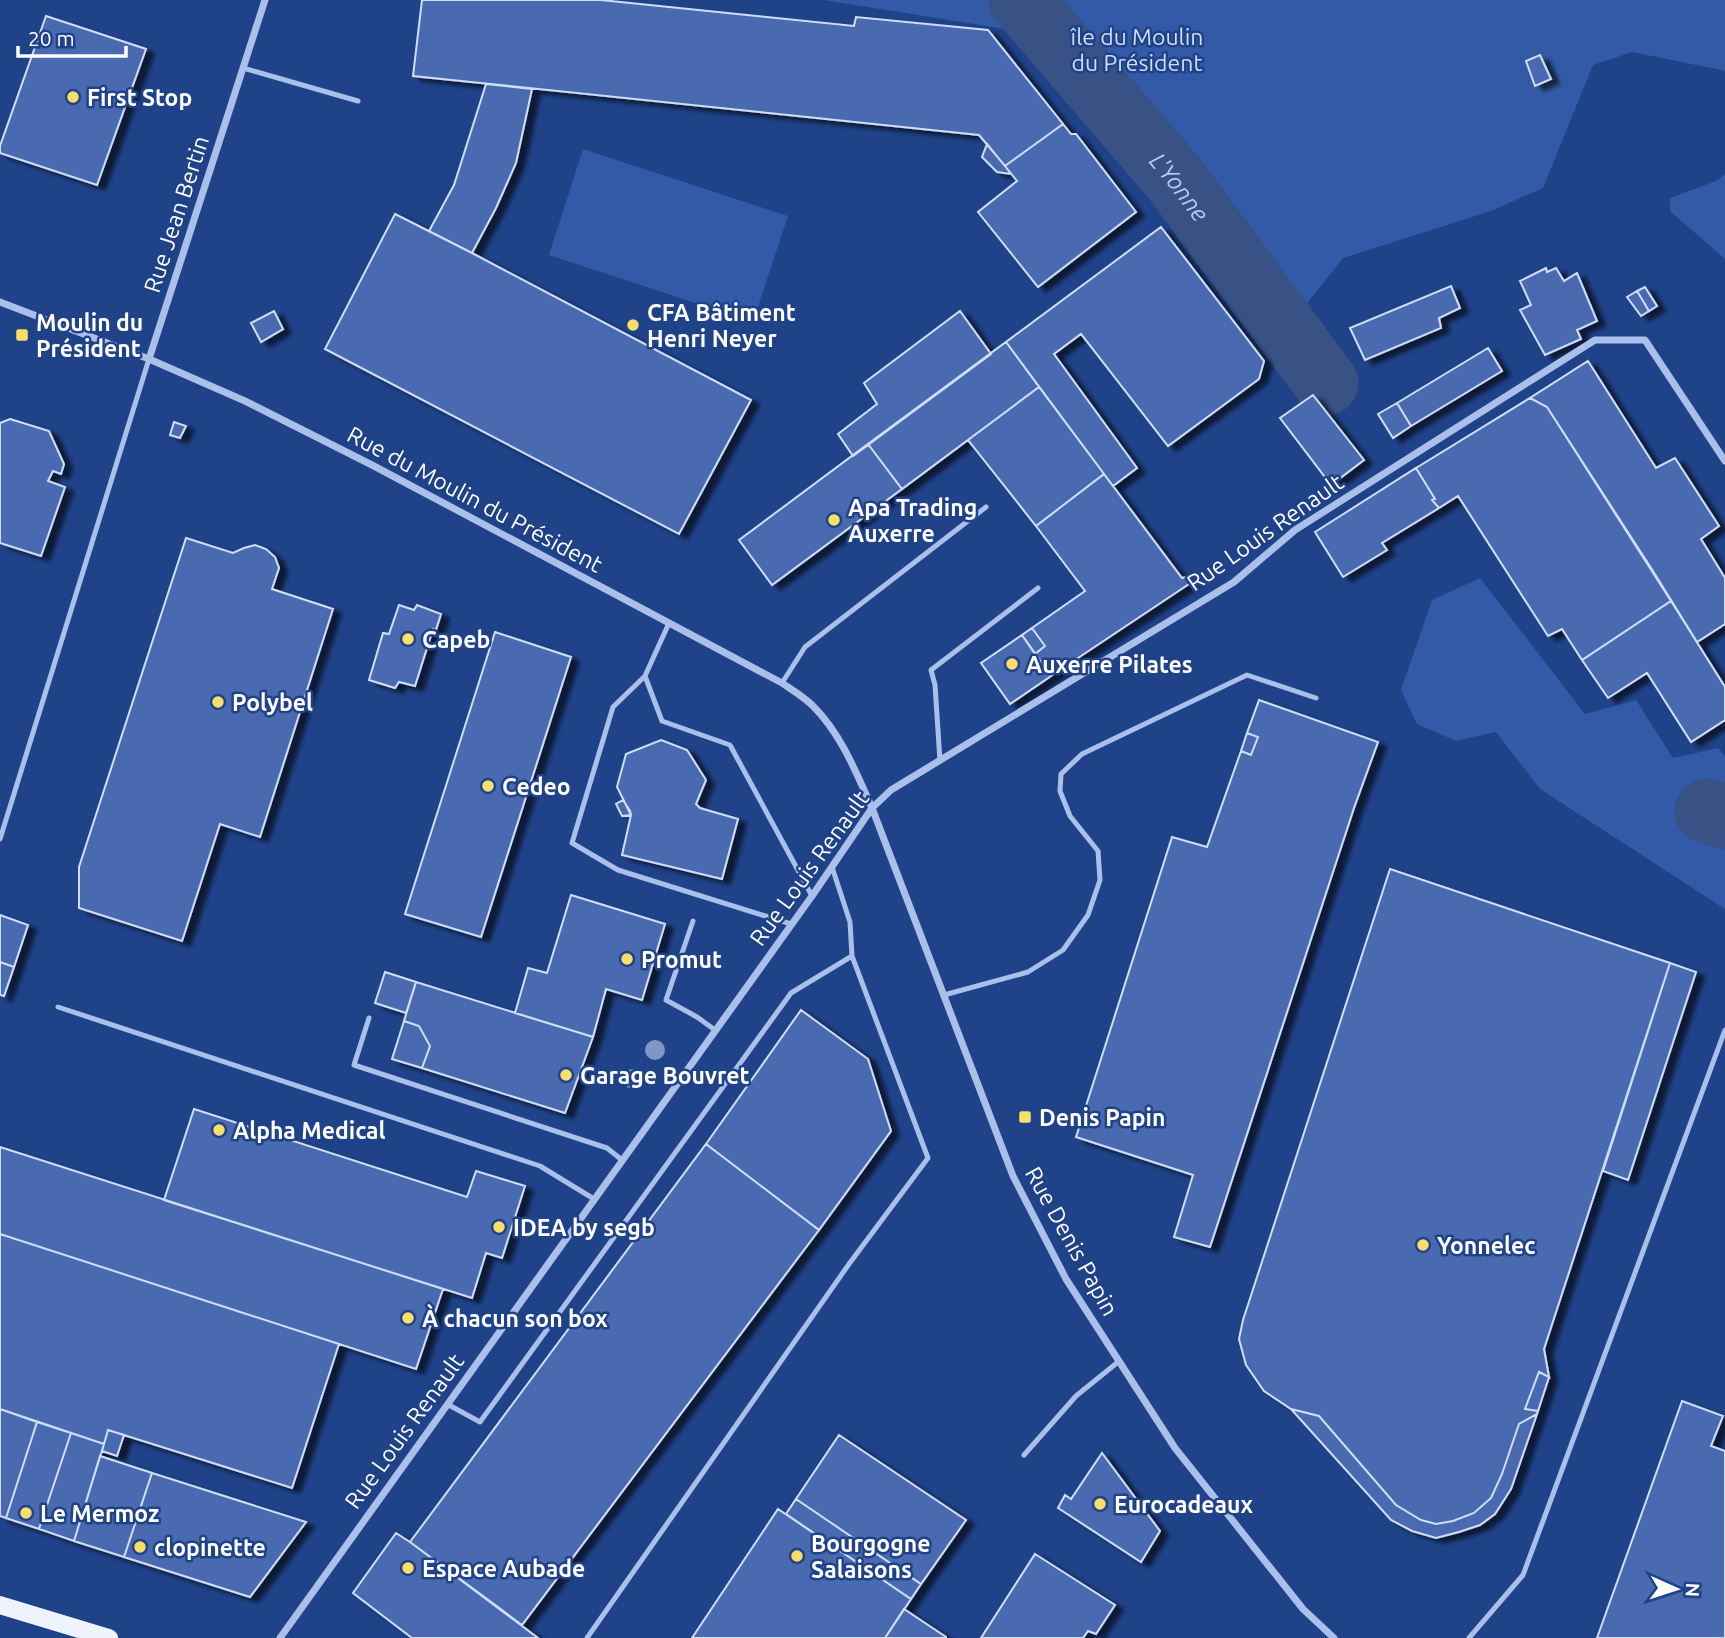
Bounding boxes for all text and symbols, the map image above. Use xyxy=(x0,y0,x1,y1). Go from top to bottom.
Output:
scale bar xyxy=(18,14,126,58)
park label: île du Moulin du Président xyxy=(1070,24,1203,75)
text: 20 m xyxy=(28,26,75,50)
place label: First Stop xyxy=(87,85,192,110)
marker: First Stop xyxy=(65,89,81,105)
street label: Rue Jean Bertin xyxy=(139,132,213,296)
water label: L'Yonne xyxy=(1145,147,1215,226)
place label: CFA Bâtiment Henri Neyer xyxy=(647,300,796,351)
place label: Moulin du Président xyxy=(36,310,143,361)
marker: CFA Bâtiment Henri Neyer xyxy=(625,317,641,333)
marker: Moulin du Président xyxy=(14,327,30,343)
street label: Rue du Moulin du Président xyxy=(343,421,607,577)
street label: Rue Louis Renault xyxy=(1182,469,1348,595)
place label: Apa Trading Auxerre xyxy=(848,495,977,546)
marker: Apa Trading Auxerre xyxy=(826,512,842,528)
place label: Capeb xyxy=(422,627,490,652)
marker: Capeb xyxy=(400,631,416,647)
place label: Auxerre Pilates xyxy=(1026,652,1193,677)
marker: Auxerre Pilates xyxy=(1004,656,1020,672)
place label: Polybel xyxy=(232,690,313,715)
marker: Polybel xyxy=(210,694,226,710)
place label: Cedeo xyxy=(502,774,571,799)
marker: Cedeo xyxy=(480,778,496,794)
street label: Rue Louis Renault xyxy=(745,786,873,950)
place label: Promut xyxy=(641,947,722,972)
marker: Promut xyxy=(619,951,635,967)
place label: Garage Bouvret xyxy=(580,1063,750,1088)
marker: Garage Bouvret xyxy=(558,1067,574,1083)
place label: Denis Papin xyxy=(1039,1105,1165,1130)
marker: Denis Papin xyxy=(1017,1109,1033,1125)
place label: Alpha Medical xyxy=(233,1118,386,1143)
marker: Alpha Medical xyxy=(211,1122,227,1138)
street label: Rue Denis Papin xyxy=(1021,1162,1123,1320)
place label: IDEA by segb xyxy=(513,1215,655,1240)
marker: IDEA by segb xyxy=(491,1219,507,1235)
place label: Yonnelec xyxy=(1437,1233,1536,1258)
marker: Yonnelec xyxy=(1415,1237,1431,1253)
place label: À chacun son box xyxy=(422,1303,608,1331)
marker: À chacun son box xyxy=(400,1310,416,1326)
street label: Rue Louis Renault xyxy=(340,1349,468,1513)
place label: Eurocadeaux xyxy=(1114,1492,1254,1517)
marker: Eurocadeaux xyxy=(1092,1496,1108,1512)
place label: Le Mermoz xyxy=(40,1501,159,1526)
marker: Le Mermoz xyxy=(18,1505,34,1521)
place label: Bourgogne Salaisons xyxy=(811,1531,930,1582)
place label: clopinette xyxy=(154,1535,266,1560)
marker: clopinette xyxy=(132,1539,148,1555)
marker: Bourgogne Salaisons xyxy=(789,1548,805,1564)
north arrow xyxy=(1641,1554,1711,1624)
place label: Espace Aubade xyxy=(422,1556,585,1581)
marker: Espace Aubade xyxy=(400,1560,416,1576)
text: N xyxy=(1682,1582,1704,1598)

